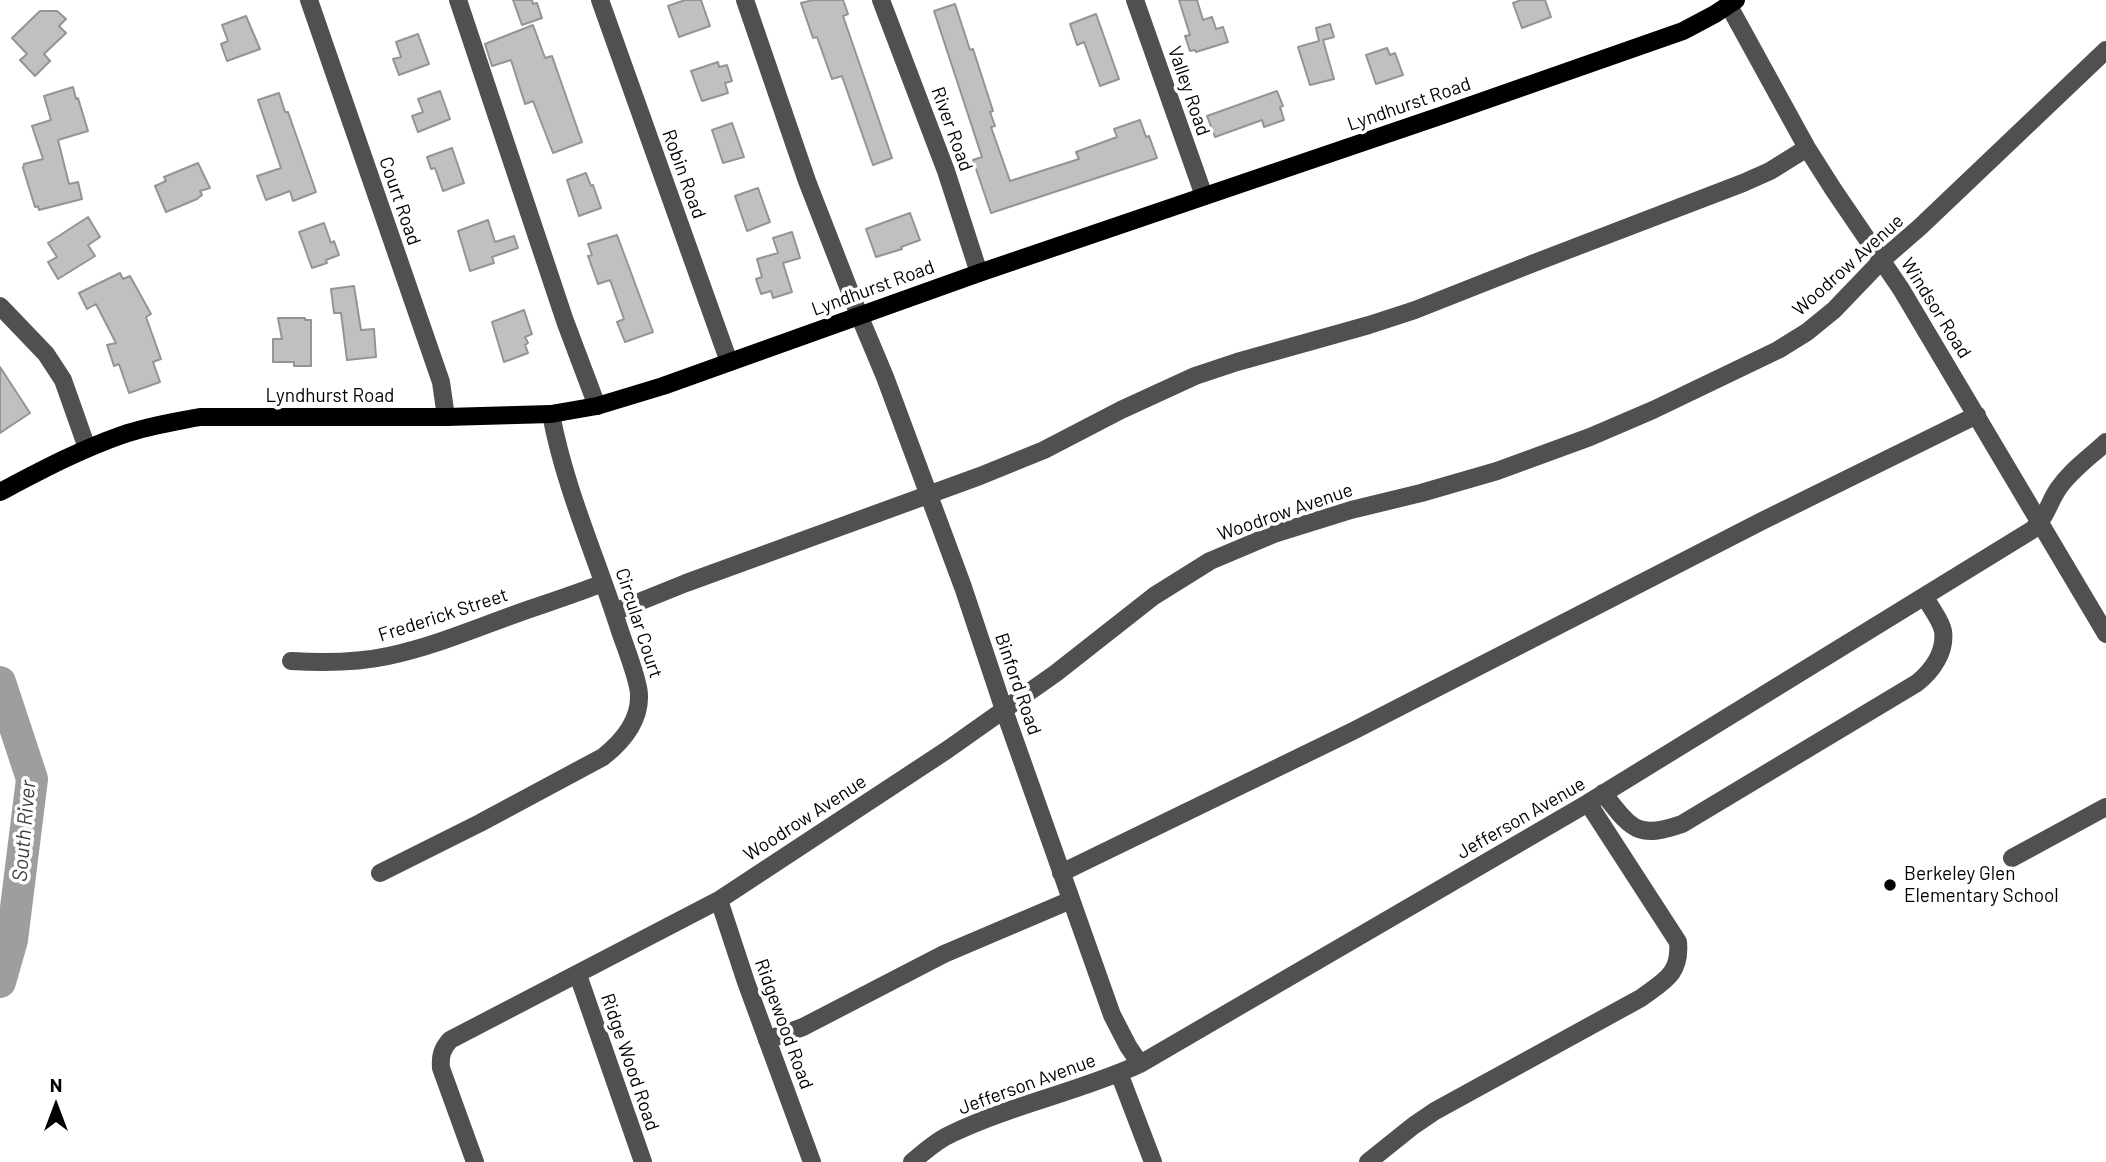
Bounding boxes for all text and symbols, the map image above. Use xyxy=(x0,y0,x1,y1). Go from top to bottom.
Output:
street label: Valley Road xyxy=(1163,43,1215,139)
street label: Lyndhurst Road xyxy=(1344,72,1474,136)
street label: River Road xyxy=(926,84,978,174)
street label: Robin Road xyxy=(657,126,711,222)
street label: Court Road xyxy=(374,154,426,248)
street label: Woodrow Avenue xyxy=(1788,209,1908,321)
street label: Windsor Road xyxy=(1896,254,1976,362)
street label: Lyndhurst Road xyxy=(809,255,937,321)
street label: Lyndhurst Road xyxy=(266,385,394,407)
street label: Woodrow Avenue xyxy=(1214,478,1356,546)
street label: Circular Court xyxy=(611,565,667,681)
street label: Frederick Street xyxy=(375,583,511,647)
street label: Binford Road xyxy=(990,630,1046,738)
street label: Woodrow Avenue xyxy=(739,770,871,866)
street label: Jefferson Avenue xyxy=(1453,772,1589,864)
water label: South River xyxy=(7,779,41,883)
place label: Berkeley Glen Elementary School xyxy=(1904,863,2059,907)
marker: Berkeley Glen Elementary School xyxy=(1882,877,1898,893)
street label: Ridgewood Road xyxy=(750,956,818,1092)
street label: Ridge Wood Road xyxy=(596,990,664,1134)
street label: Jefferson Avenue xyxy=(955,1049,1099,1119)
north arrow xyxy=(21,1071,91,1141)
text: N xyxy=(50,1073,62,1096)

